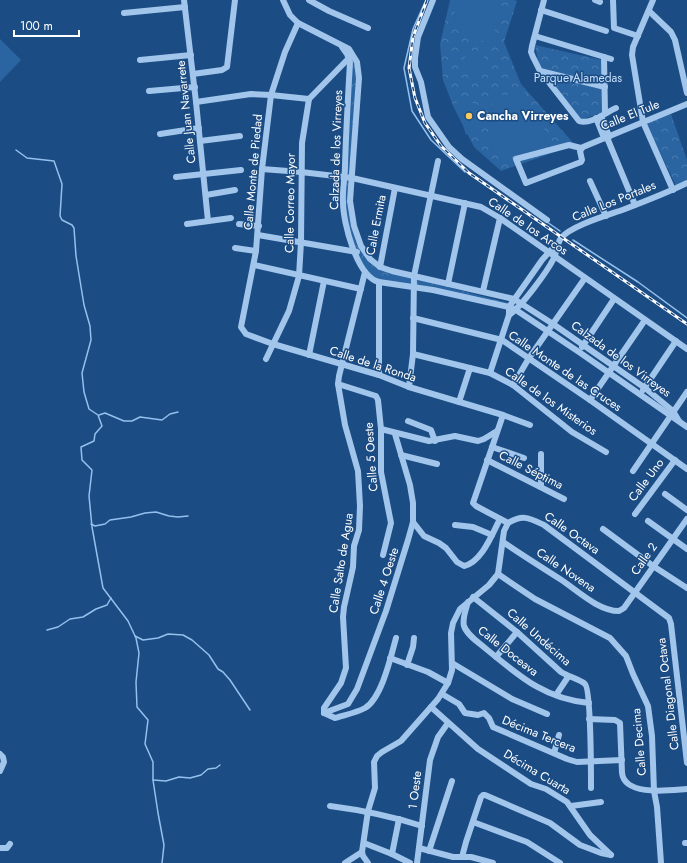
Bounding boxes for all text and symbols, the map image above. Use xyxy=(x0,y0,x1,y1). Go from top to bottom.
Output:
scale bar xyxy=(14,12,79,38)
text: 100 m xyxy=(20,17,53,35)
street label: Calle Juan Navarrete xyxy=(172,60,200,164)
park label: Parque Alamedas xyxy=(534,69,622,87)
street label: Calzada de los Virreyes xyxy=(325,90,347,210)
street label: Calle El Tule xyxy=(598,95,662,135)
place label: Cancha Virreyes xyxy=(477,107,569,125)
marker: Cancha Virreyes xyxy=(464,111,474,121)
street label: Calle Monte de Piedad xyxy=(239,113,267,231)
street label: Calle Correo Mayor xyxy=(280,152,300,253)
street label: Calle Los Portales xyxy=(569,176,659,226)
street label: Calle Ermita xyxy=(361,193,391,257)
street label: Calle de los Arcos xyxy=(485,193,572,259)
street label: Calzada de los Virreyes xyxy=(567,316,675,402)
street label: Calle Monte de las Cruces xyxy=(505,326,626,416)
street label: Calle de la Ronda xyxy=(327,341,419,387)
street label: Calle de los Misterios xyxy=(501,362,601,440)
street label: Calle 5 Oeste xyxy=(360,422,382,492)
street label: Calle Séptima xyxy=(496,446,566,494)
street label: Calle Uno xyxy=(624,454,668,505)
street label: Calle Octava xyxy=(541,507,604,559)
street label: Calle Salto de Agua xyxy=(324,512,358,614)
street label: Calle 2 xyxy=(626,539,662,579)
street label: Calle Novena xyxy=(533,543,600,597)
street label: Calle 4 Oeste xyxy=(365,545,403,617)
street label: Calle Undécima xyxy=(503,604,575,670)
street label: Calle Doceava xyxy=(474,622,542,681)
street label: Calle Diagonal Octava xyxy=(652,637,684,751)
street label: Calle Decima xyxy=(627,707,651,776)
street label: Décima Tercera xyxy=(499,711,579,757)
street label: Décima Cuarta xyxy=(500,745,574,799)
street label: 1 Oeste xyxy=(404,770,426,810)

